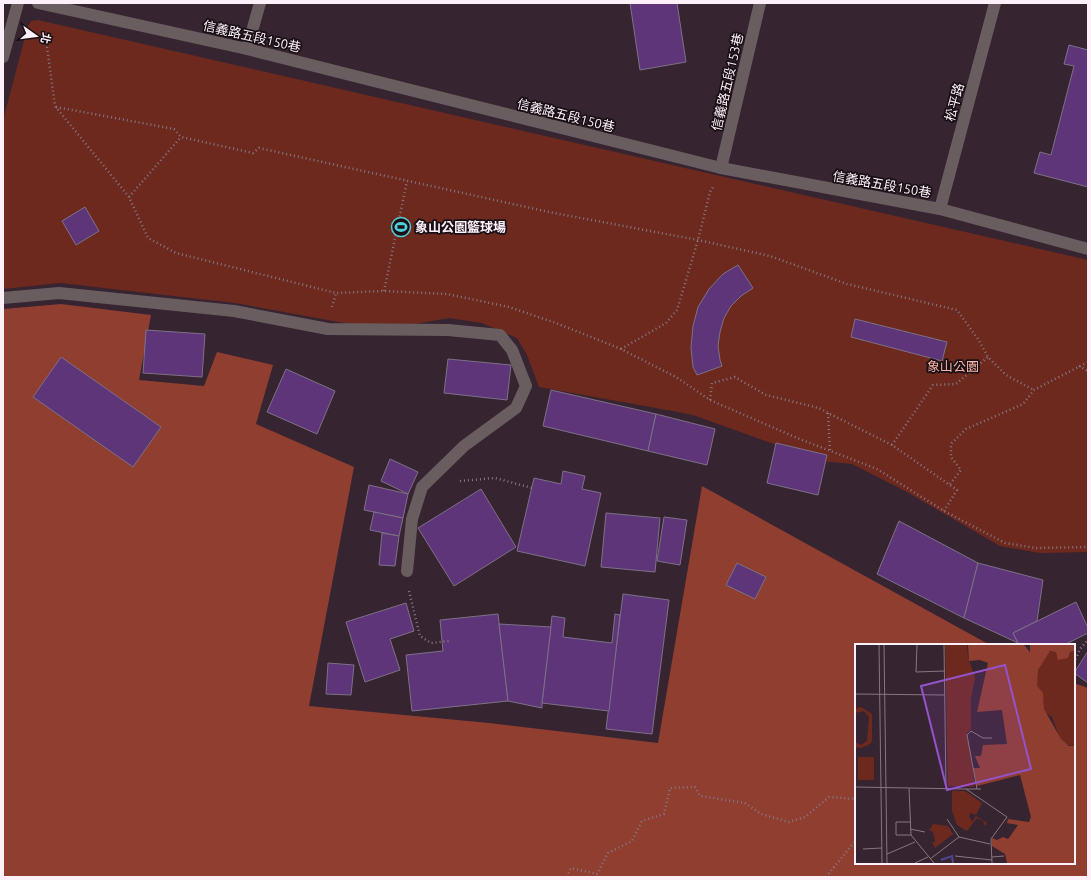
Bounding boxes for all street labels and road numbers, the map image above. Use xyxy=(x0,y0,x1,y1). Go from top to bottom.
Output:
street label: 信義路五段150巷 xyxy=(202,18,302,54)
street label: 信義路五段153巷 xyxy=(709,32,745,132)
street label: 松平路 xyxy=(942,81,966,123)
street label: 信義路五段150巷 xyxy=(516,96,616,134)
street label: 信義路五段150巷 xyxy=(832,168,932,200)

